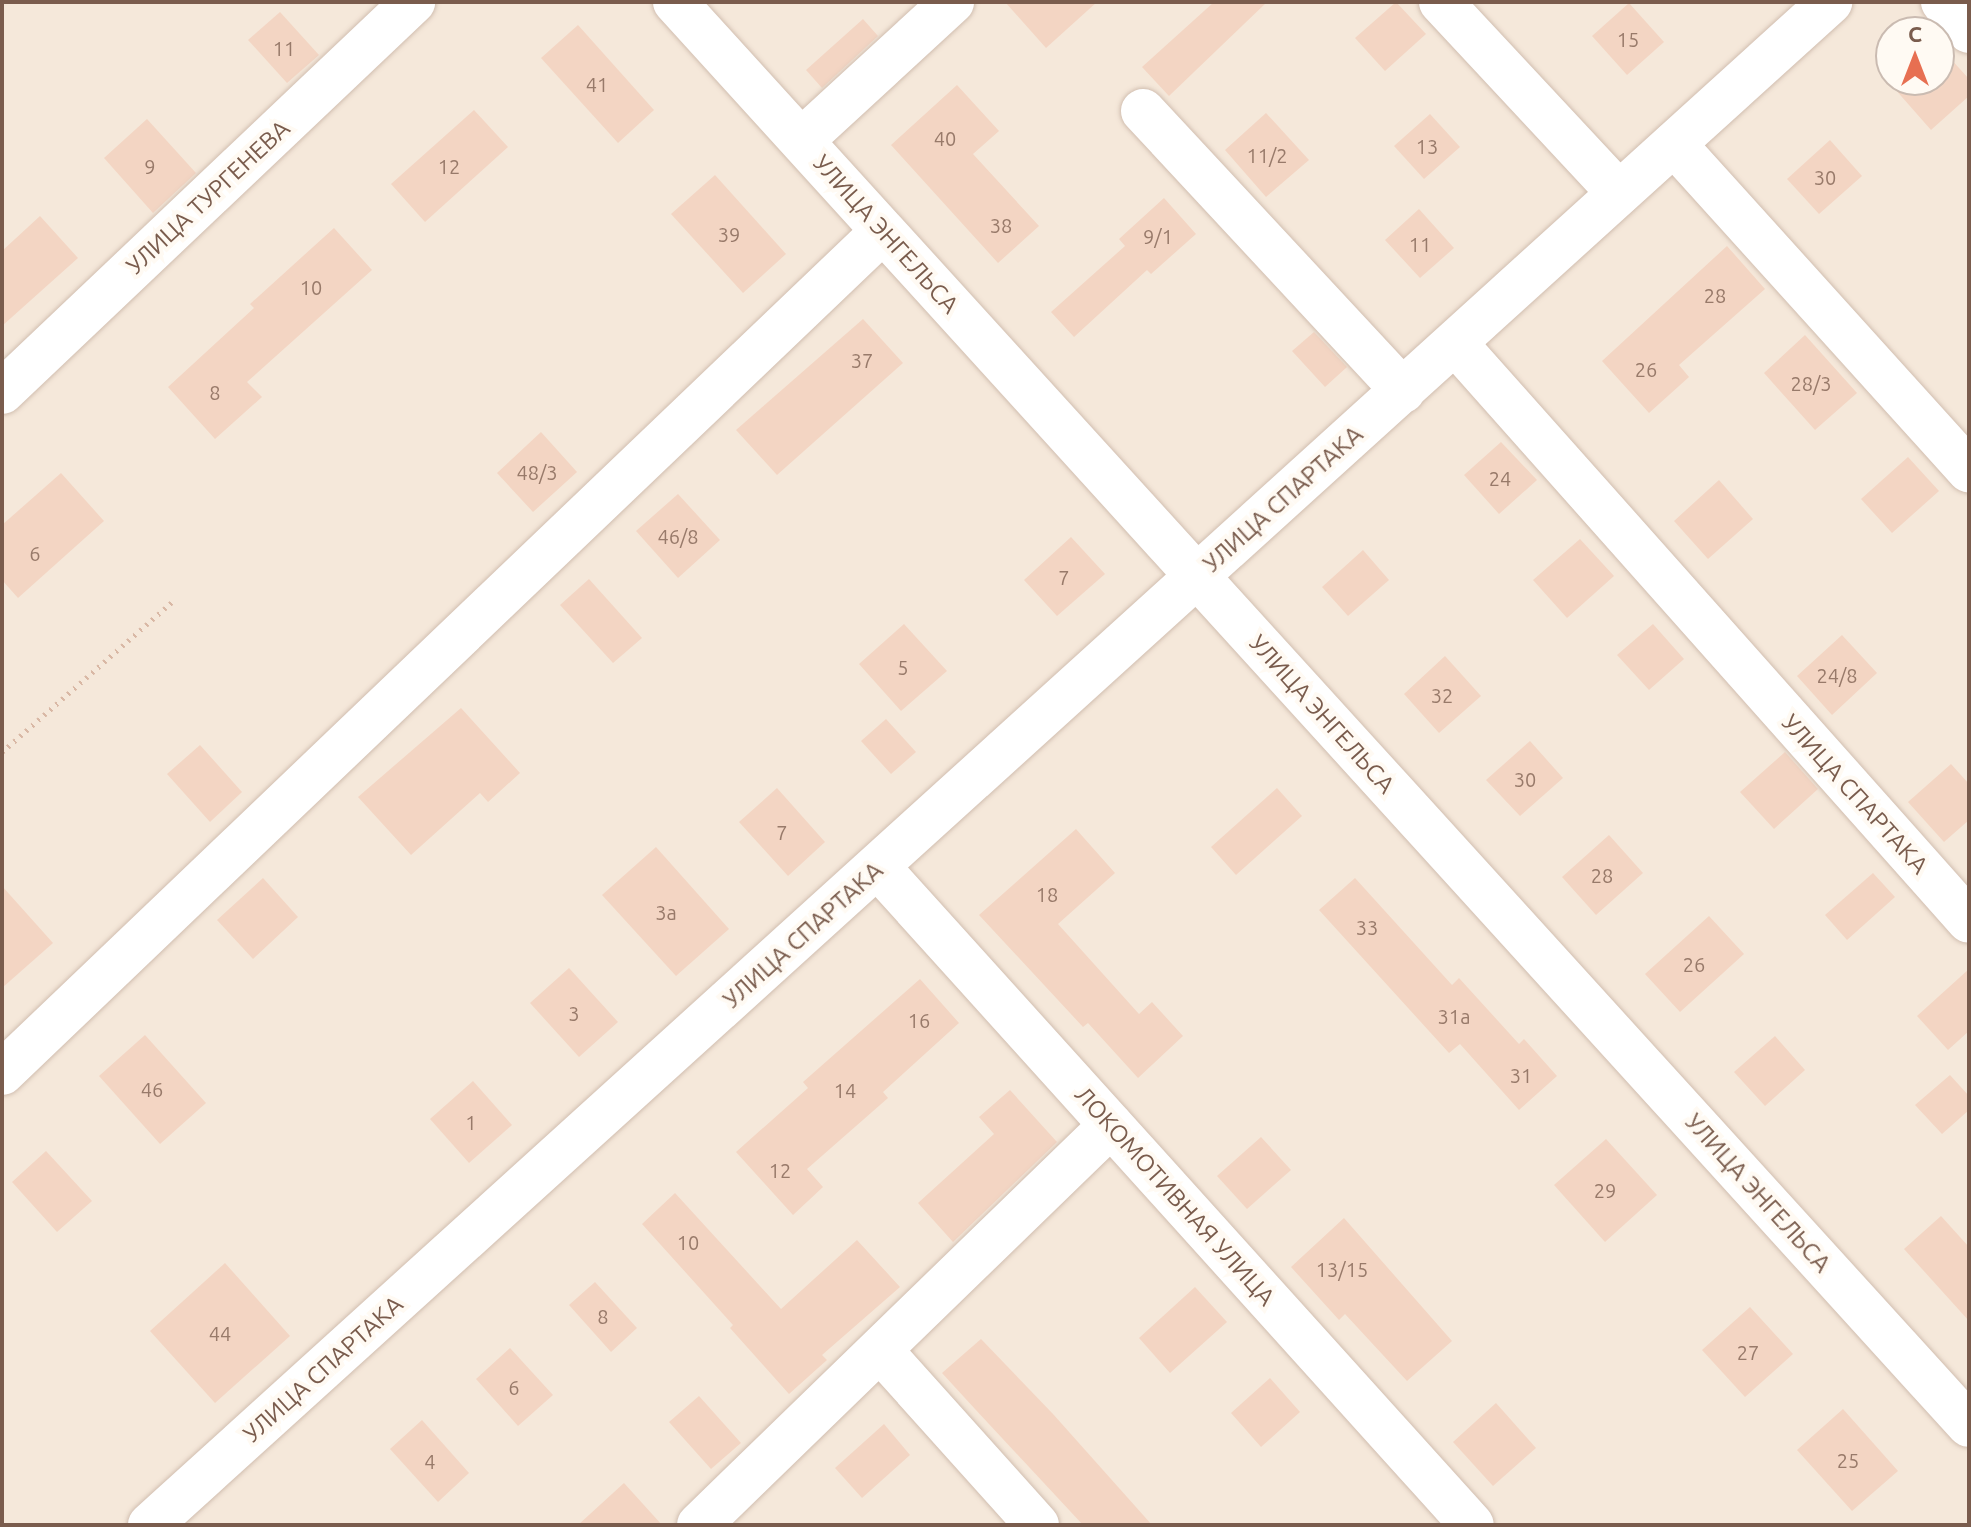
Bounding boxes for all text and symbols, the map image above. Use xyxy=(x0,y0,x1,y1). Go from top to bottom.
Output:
north arrow xyxy=(1875,16,1955,96)
text: С xyxy=(1908,21,1922,46)
house number: 15 xyxy=(1617,27,1639,51)
house number: 11 xyxy=(273,36,295,60)
house number: 41 xyxy=(586,72,608,96)
street label: УЛИЦА ТУРГЕНЕВА xyxy=(120,114,296,280)
house number: 40 xyxy=(934,126,956,150)
house number: 13 xyxy=(1416,134,1438,158)
house number: 11/2 xyxy=(1246,143,1288,167)
street label: УЛИЦА ЭНГЕЛЬСА xyxy=(807,149,965,319)
house number: 9 xyxy=(144,154,156,178)
house number: 12 xyxy=(438,154,460,178)
house number: 30 xyxy=(1814,165,1836,189)
house number: 38 xyxy=(990,213,1012,237)
house number: 39 xyxy=(718,222,740,246)
house number: 9/1 xyxy=(1143,224,1173,248)
house number: 11 xyxy=(1409,232,1431,256)
house number: 10 xyxy=(300,275,322,299)
house number: 28 xyxy=(1704,283,1726,307)
house number: 37 xyxy=(851,348,873,372)
house number: 26 xyxy=(1635,357,1657,381)
house number: 28/3 xyxy=(1790,371,1832,395)
house number: 8 xyxy=(209,380,221,404)
street label: УЛИЦА СПАРТАКА xyxy=(1197,420,1369,578)
house number: 48/3 xyxy=(516,460,558,484)
house number: 24 xyxy=(1489,466,1511,490)
house number: 46/8 xyxy=(657,524,699,548)
house number: 6 xyxy=(29,541,41,565)
house number: 7 xyxy=(1058,565,1070,589)
street label: УЛИЦА ЭНГЕЛЬСА xyxy=(1243,629,1401,799)
house number: 5 xyxy=(897,655,909,679)
house number: 24/8 xyxy=(1816,663,1858,687)
house number: 32 xyxy=(1431,683,1453,707)
street label: УЛИЦА СПАРТАКА xyxy=(1776,708,1934,880)
house number: 30 xyxy=(1514,767,1536,791)
house number: 7 xyxy=(776,820,788,844)
street label: УЛИЦА СПАРТАКА xyxy=(717,856,889,1014)
house number: 28 xyxy=(1591,863,1613,887)
house number: 18 xyxy=(1036,882,1058,906)
house number: 3а xyxy=(655,900,677,924)
house number: 33 xyxy=(1356,915,1378,939)
house number: 26 xyxy=(1683,952,1705,976)
house number: 3 xyxy=(568,1001,580,1025)
house number: 31а xyxy=(1438,1004,1470,1028)
house number: 16 xyxy=(908,1008,930,1032)
house number: 31 xyxy=(1510,1063,1532,1087)
house number: 46 xyxy=(141,1077,163,1101)
house number: 14 xyxy=(834,1078,856,1102)
street label: ЛОКОМОТИВНАЯ УЛИЦА xyxy=(1069,1080,1281,1312)
street label: УЛИЦА ЭНГЕЛЬСА xyxy=(1679,1108,1837,1278)
house number: 1 xyxy=(465,1110,477,1134)
house number: 12 xyxy=(769,1158,791,1182)
house number: 29 xyxy=(1594,1178,1616,1202)
house number: 10 xyxy=(677,1230,699,1254)
house number: 13/15 xyxy=(1316,1257,1368,1281)
street label: УЛИЦА СПАРТАКА xyxy=(237,1290,409,1448)
house number: 8 xyxy=(597,1304,609,1328)
house number: 44 xyxy=(209,1321,231,1345)
house number: 27 xyxy=(1737,1340,1759,1364)
house number: 6 xyxy=(508,1375,520,1399)
house number: 25 xyxy=(1837,1448,1859,1472)
house number: 4 xyxy=(424,1449,436,1473)

